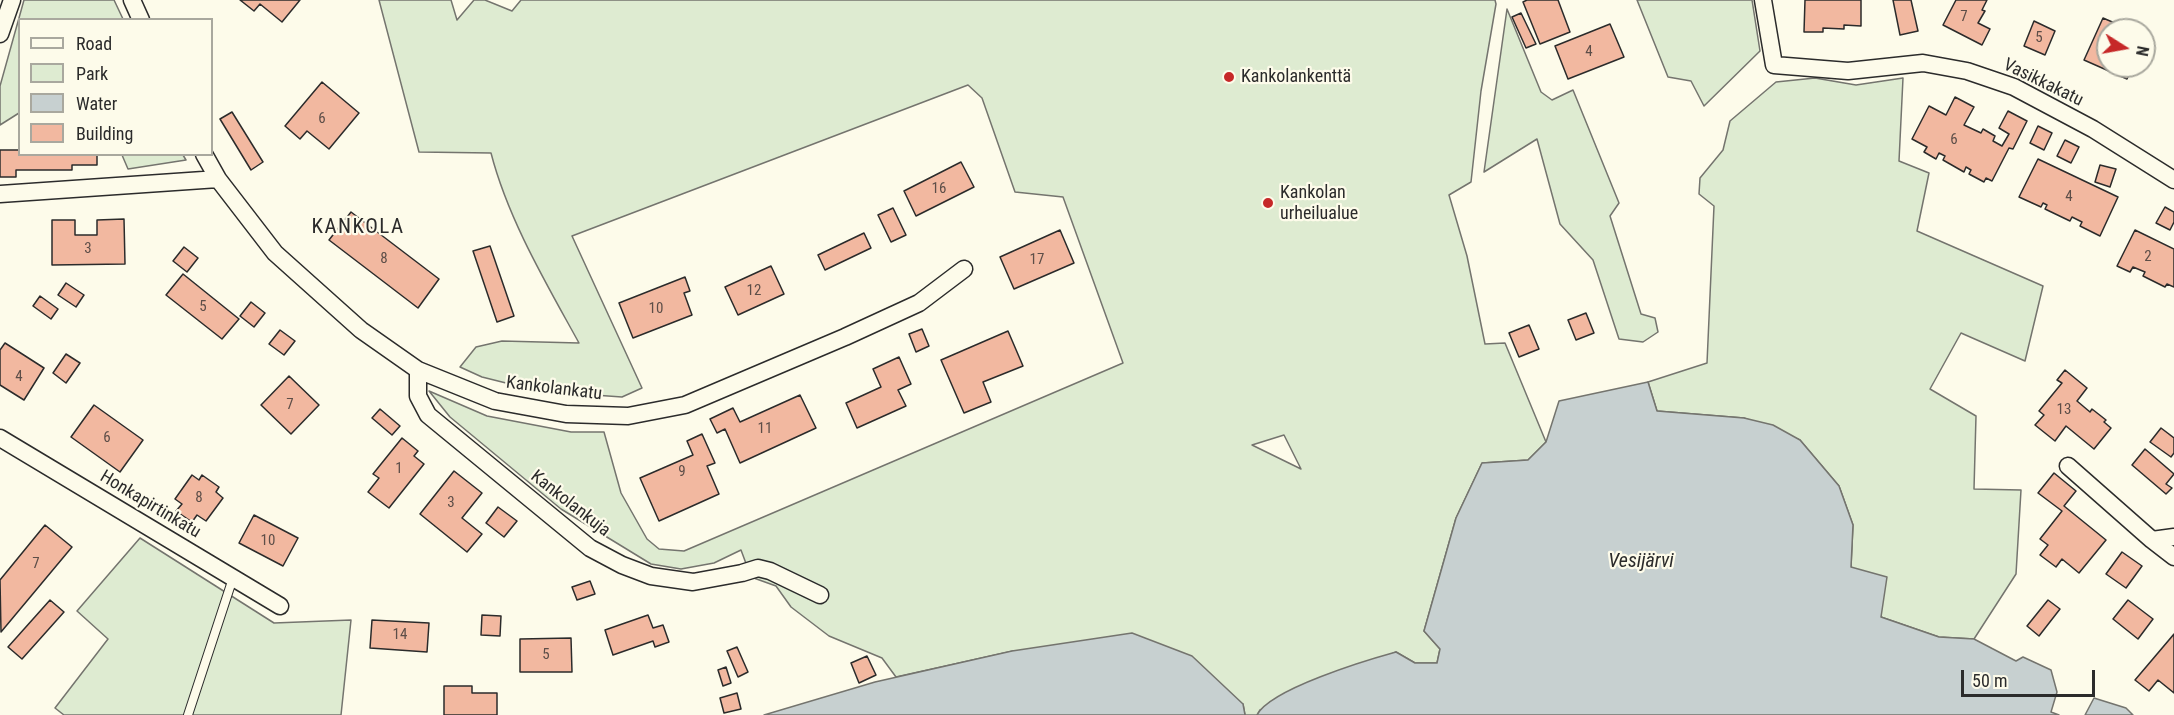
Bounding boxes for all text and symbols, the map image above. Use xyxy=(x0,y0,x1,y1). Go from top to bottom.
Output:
house number: 7 xyxy=(1960,8,1968,26)
legend xyxy=(18,18,213,156)
north arrow xyxy=(2096,18,2156,78)
house number: 5 xyxy=(2035,29,2043,47)
text: Road xyxy=(76,33,112,54)
house number: 4 xyxy=(1585,43,1593,61)
text: N xyxy=(2132,45,2152,58)
street label: Vasikkakatu xyxy=(2000,54,2086,112)
text: Park xyxy=(76,63,108,84)
place label: Kankolankenttä xyxy=(1241,66,1351,88)
marker: Kankolankenttä xyxy=(1222,70,1236,84)
text: Water xyxy=(76,93,117,114)
house number: 6 xyxy=(318,110,326,128)
text: Building xyxy=(76,123,133,144)
house number: 6 xyxy=(1950,131,1958,149)
house number: 16 xyxy=(932,180,946,198)
place label: Kankolan urheilualue xyxy=(1280,182,1358,224)
house number: 4 xyxy=(2065,188,2073,206)
marker: Kankolan urheilualue xyxy=(1261,196,1275,210)
district label: KANKOLA xyxy=(311,215,405,241)
house number: 3 xyxy=(84,240,92,258)
house number: 2 xyxy=(2144,248,2152,266)
house number: 8 xyxy=(380,250,388,268)
house number: 17 xyxy=(1030,251,1044,269)
house number: 12 xyxy=(747,282,761,300)
house number: 5 xyxy=(199,298,207,316)
house number: 10 xyxy=(649,300,663,318)
house number: 4 xyxy=(15,368,23,386)
street label: Kankolankatu xyxy=(505,372,603,406)
house number: 7 xyxy=(286,396,294,414)
house number: 13 xyxy=(2057,401,2071,419)
house number: 11 xyxy=(758,420,772,438)
house number: 6 xyxy=(103,429,111,447)
house number: 1 xyxy=(395,460,403,478)
house number: 9 xyxy=(678,463,686,481)
street label: Kankolankuja xyxy=(526,466,614,542)
street label: Honkapirtinkatu xyxy=(96,467,204,543)
house number: 8 xyxy=(195,489,203,507)
house number: 3 xyxy=(447,494,455,512)
house number: 10 xyxy=(261,532,275,550)
water label: Vesijärvi xyxy=(1608,550,1674,574)
house number: 7 xyxy=(32,555,40,573)
house number: 14 xyxy=(393,626,407,644)
house number: 5 xyxy=(542,646,550,664)
scale bar xyxy=(1964,658,2098,696)
text: 50 m xyxy=(1972,670,2007,691)

